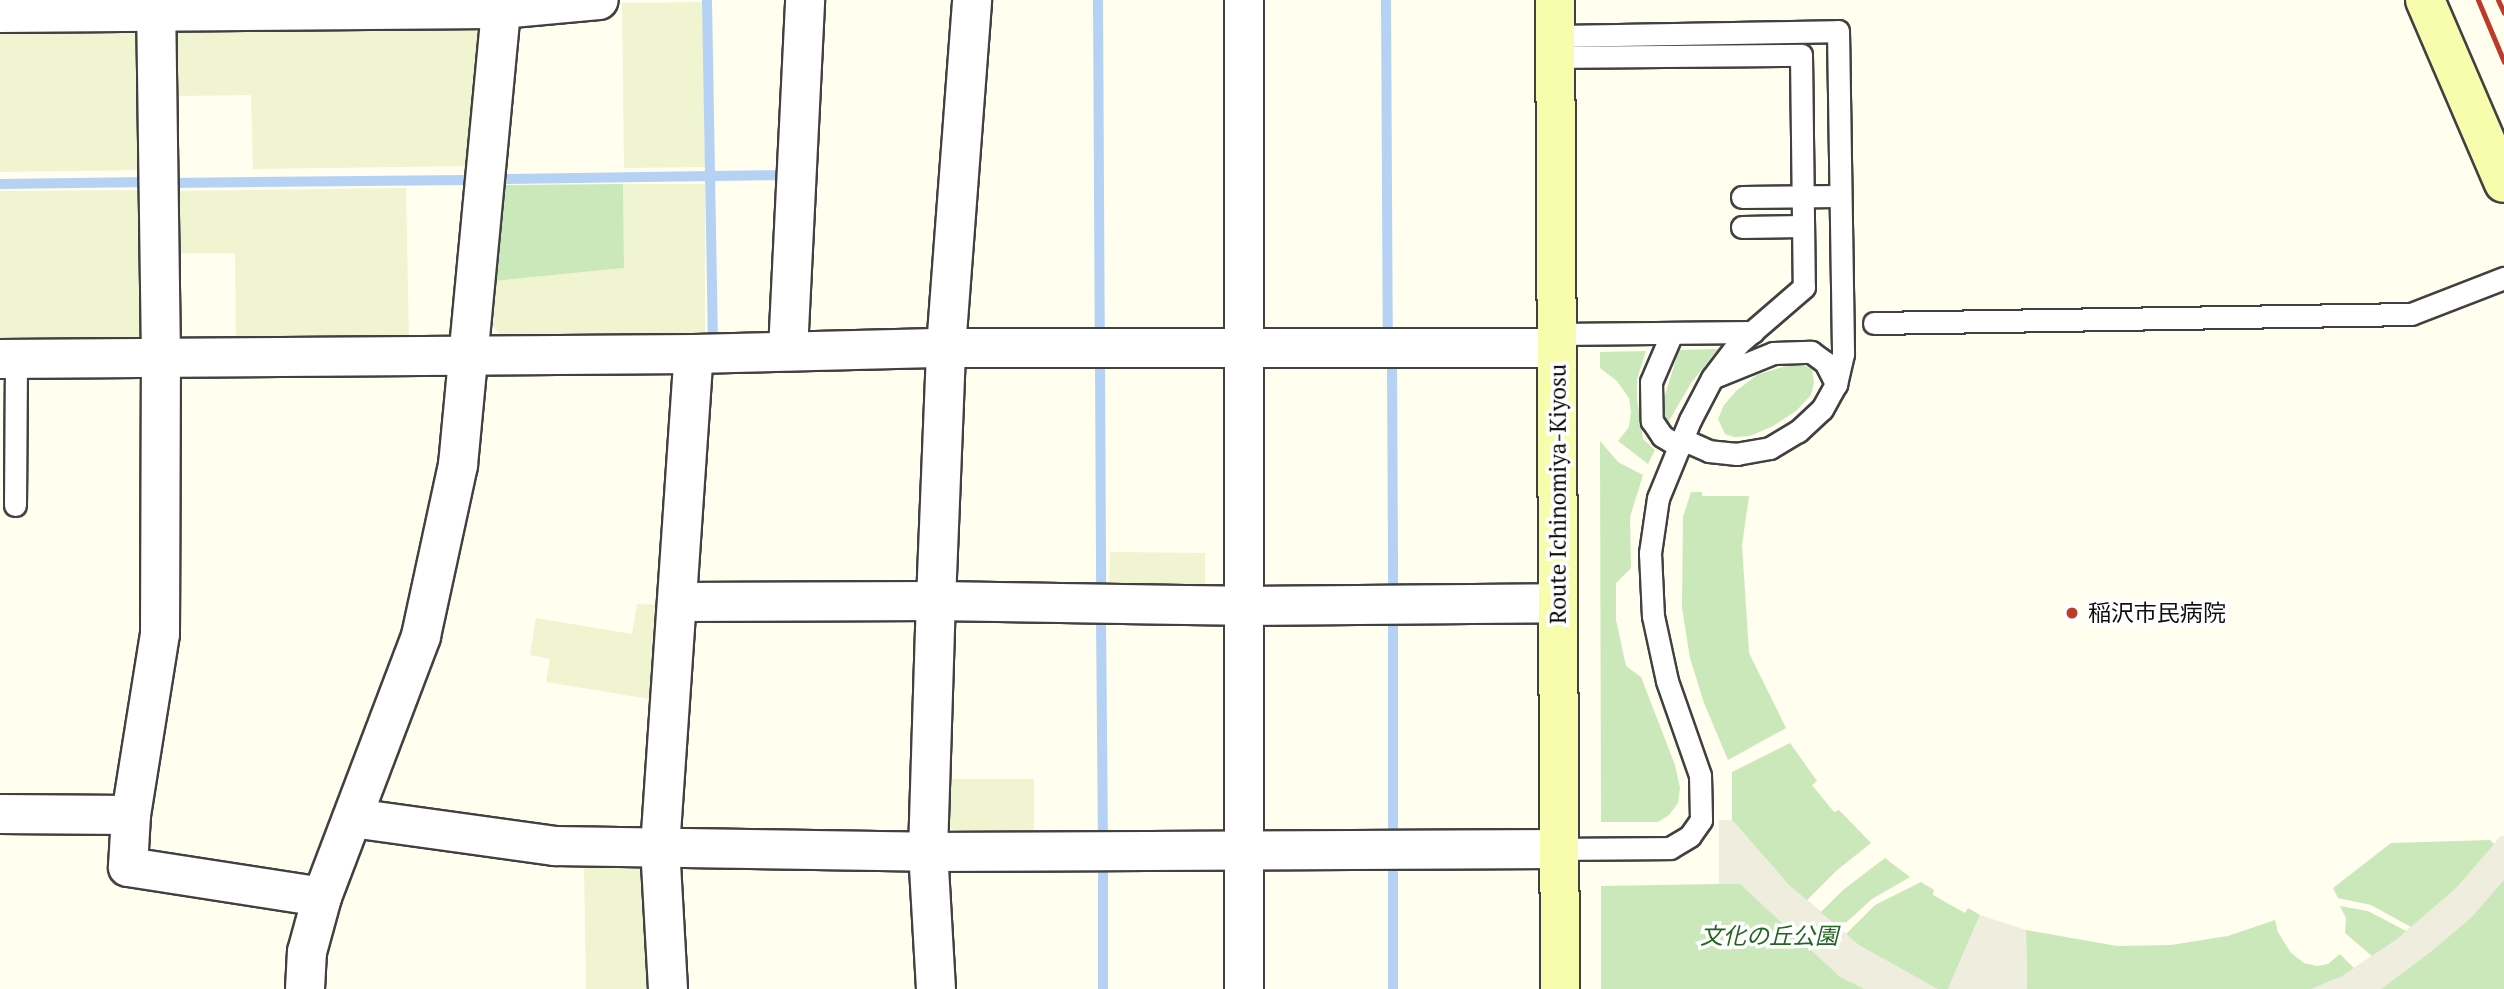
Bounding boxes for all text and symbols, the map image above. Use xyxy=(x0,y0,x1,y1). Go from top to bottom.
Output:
street label: Route Ichinomiya-Kiyosu xyxy=(1544,364,1572,624)
place label: 稲沢市民病院 xyxy=(2088,599,2226,627)
marker: 稲沢市民病院 xyxy=(2062,603,2082,623)
park label: 文化の丘公園 xyxy=(1700,922,1838,950)

